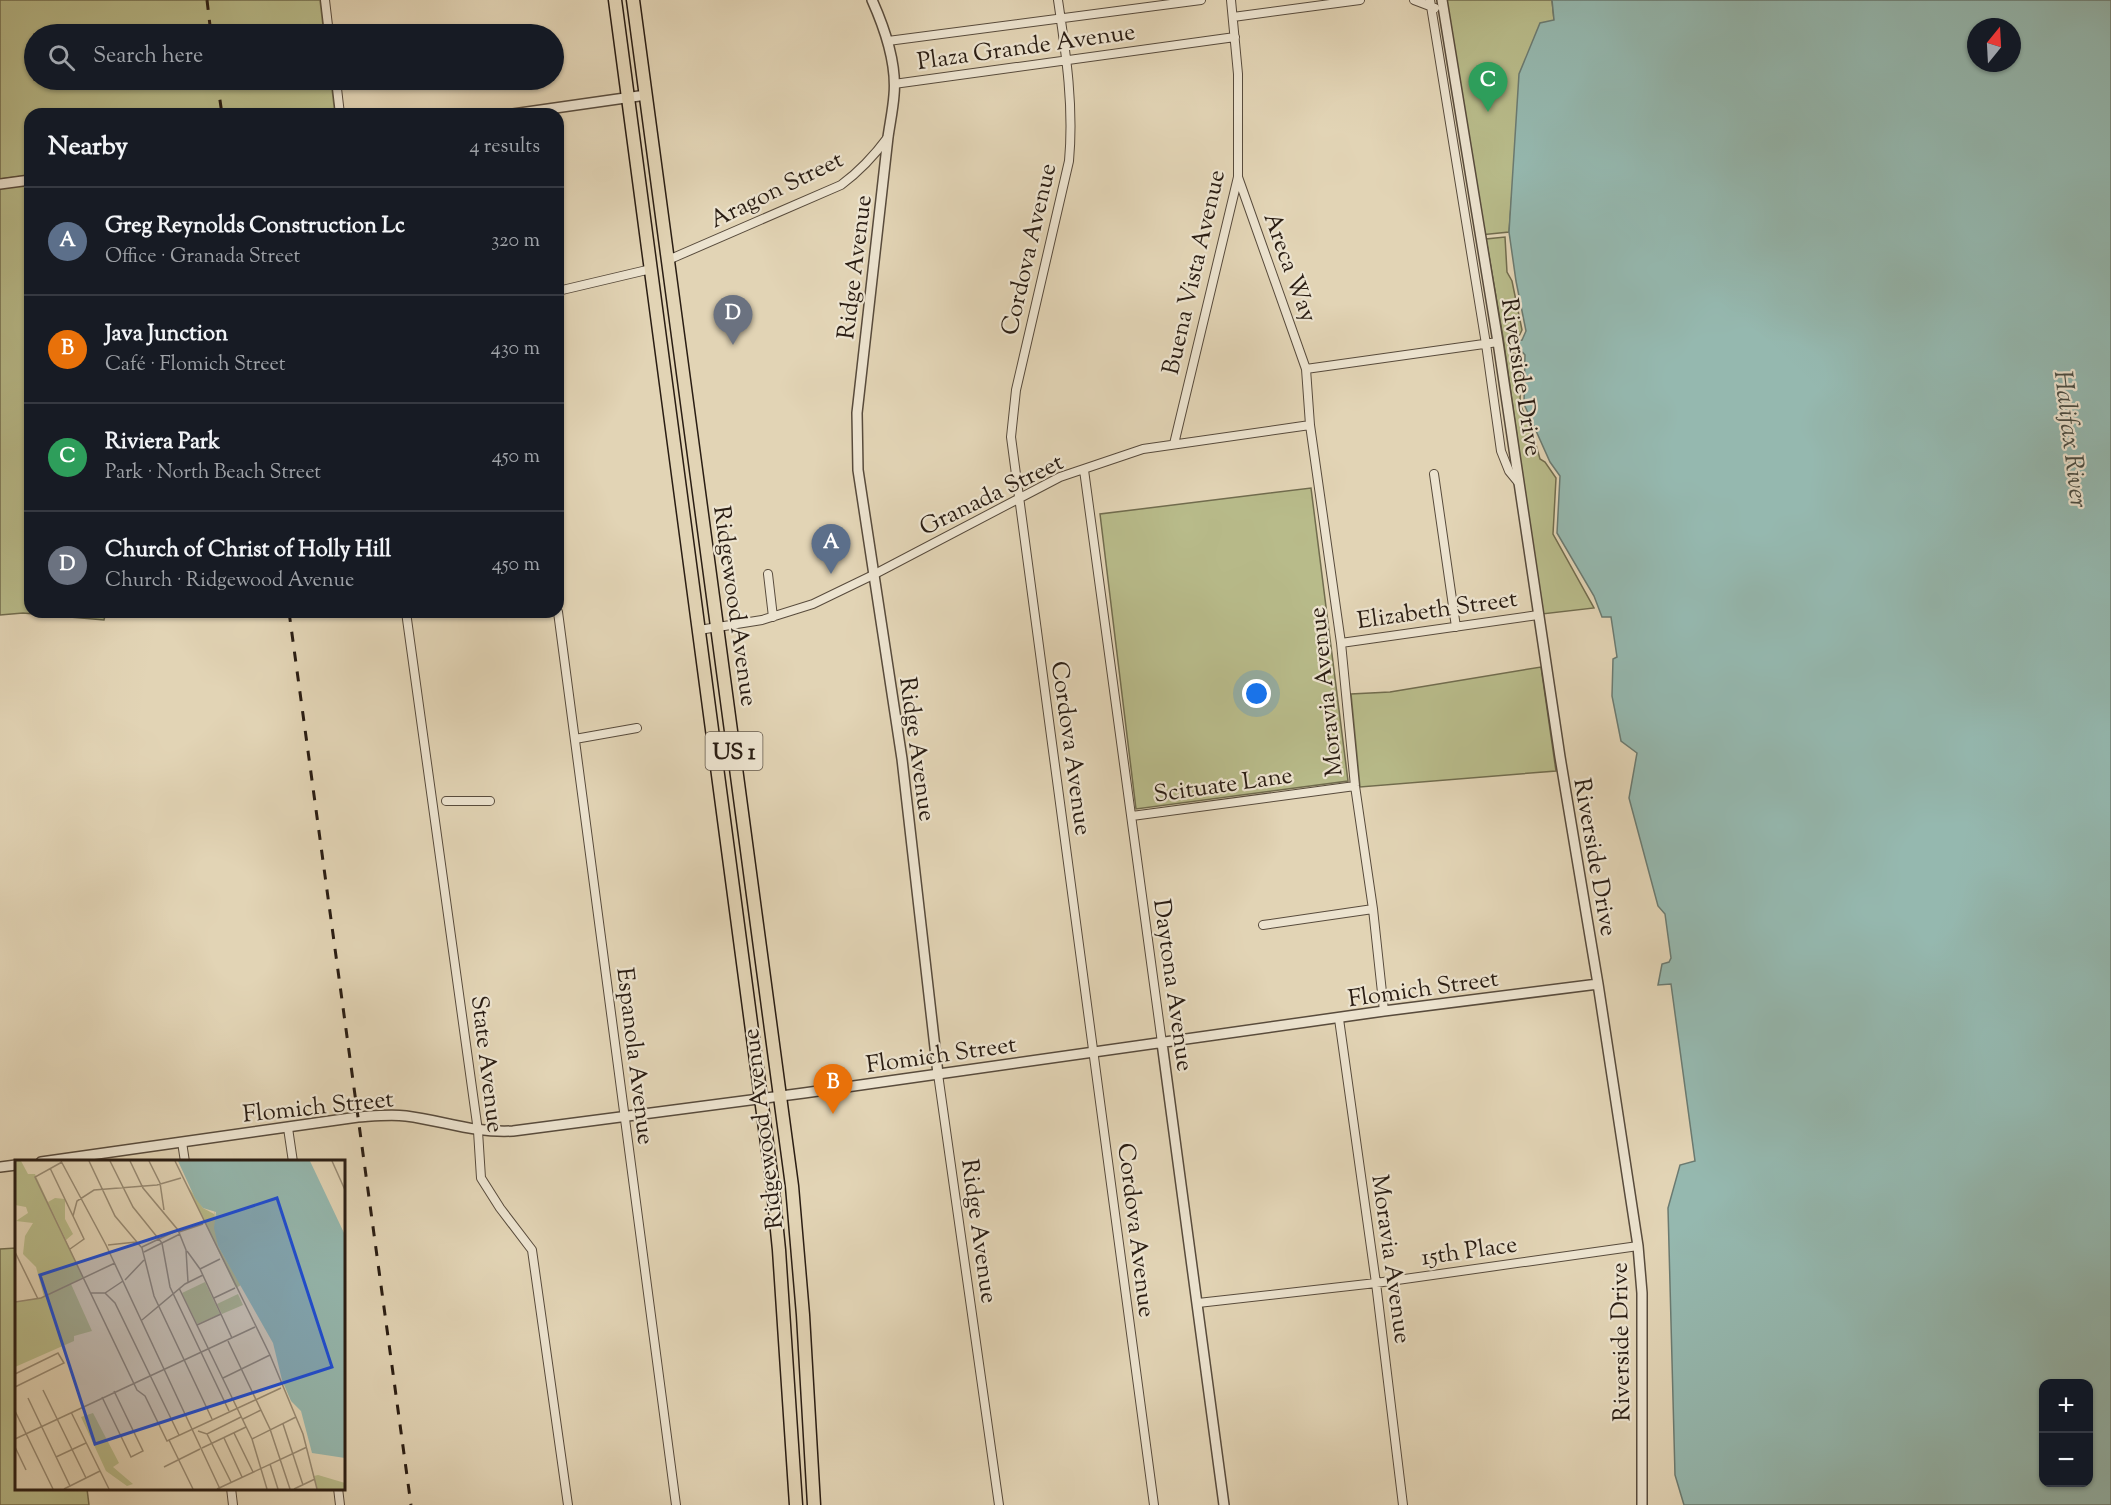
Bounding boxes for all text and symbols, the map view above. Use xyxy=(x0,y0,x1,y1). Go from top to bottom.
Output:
street label: Plaza Grande Avenue xyxy=(915,16,1138,80)
north arrow xyxy=(1967,18,2021,72)
search box xyxy=(24,24,564,90)
icon: search xyxy=(45,41,78,74)
text: Search here xyxy=(93,41,203,73)
pin: C xyxy=(1468,63,1508,112)
text: Nearby xyxy=(48,129,128,166)
text: 4 results xyxy=(469,133,540,162)
street label: Aragon Street xyxy=(704,144,849,238)
street label: Cordova Avenue xyxy=(994,160,1066,339)
street label: Buena Vista Avenue xyxy=(1155,167,1235,378)
street label: Ridge Avenue xyxy=(830,193,882,341)
street label: Areca Way xyxy=(1254,208,1325,327)
text: Greg Reynolds Construction Lc xyxy=(105,211,405,243)
text: A xyxy=(59,227,76,256)
text: 320 m xyxy=(491,227,540,256)
text: Office · Granada Street xyxy=(105,243,300,272)
pin: D xyxy=(714,296,752,345)
street label: Riverside Drive xyxy=(1491,296,1549,459)
text: Java Junction xyxy=(105,319,228,351)
text: B xyxy=(61,335,74,364)
text: 430 m xyxy=(491,335,540,364)
text: Café · Flomich Street xyxy=(105,351,286,380)
water label: Halifax River xyxy=(2043,368,2096,510)
text: Riviera Park xyxy=(105,427,220,459)
text: C xyxy=(59,443,76,472)
text: 450 m xyxy=(492,443,540,472)
street label: Granada Street xyxy=(914,446,1070,545)
text: Park · North Beach Street xyxy=(105,459,321,488)
street label: Ridgewood Avenue xyxy=(703,504,765,709)
pin: A xyxy=(812,524,850,574)
text: Church of Christ of Holly Hill xyxy=(105,535,391,567)
text: D xyxy=(60,551,75,580)
text: 450 m xyxy=(492,551,540,580)
text: Church · Ridgewood Avenue xyxy=(105,567,354,596)
street label: Elizabeth Street xyxy=(1355,583,1520,639)
street label: Moravia Avenue xyxy=(1301,605,1353,778)
street label: Cordova Avenue xyxy=(1041,659,1099,838)
street label: Ridge Avenue xyxy=(889,675,943,824)
your location xyxy=(1242,679,1271,708)
road number: US 1 xyxy=(706,732,762,770)
street label: Scituate Lane xyxy=(1152,759,1295,813)
street label: Riverside Drive xyxy=(1563,776,1625,939)
street label: Daytona Avenue xyxy=(1143,897,1201,1074)
street label: Flomich Street xyxy=(1346,963,1501,1017)
street label: Espanola Avenue xyxy=(606,966,662,1147)
street label: State Avenue xyxy=(461,994,511,1135)
street label: Ridgewood Avenue xyxy=(735,1026,793,1231)
street label: Flomich Street xyxy=(864,1029,1019,1083)
pin: B xyxy=(814,1064,852,1114)
street label: Flomich Street xyxy=(241,1083,395,1133)
street label: Cordova Avenue xyxy=(1107,1141,1163,1319)
street label: Ridge Avenue xyxy=(951,1157,1005,1306)
inset map xyxy=(15,1160,345,1490)
street label: Moravia Avenue xyxy=(1361,1173,1419,1346)
street label: 15th Place xyxy=(1419,1228,1520,1276)
street label: Riverside Drive xyxy=(1604,1262,1640,1422)
map controls xyxy=(2039,1379,2093,1487)
button: + xyxy=(2039,1379,2093,1433)
button: − xyxy=(2039,1433,2093,1487)

